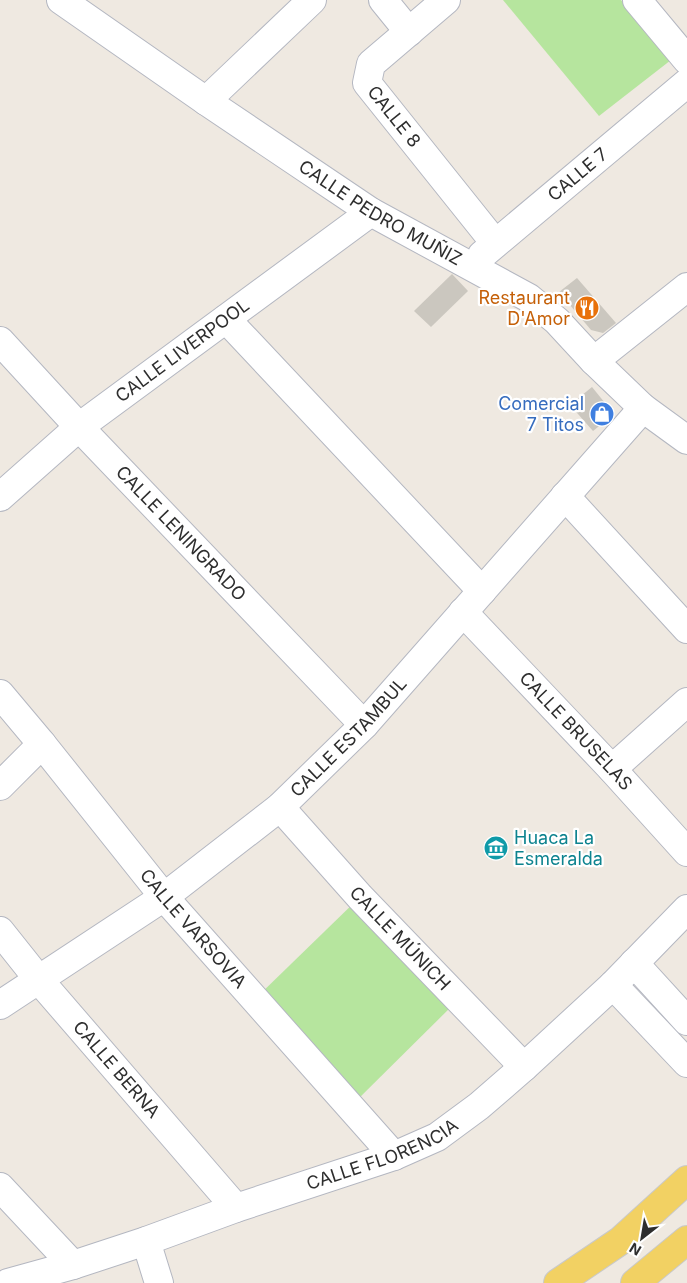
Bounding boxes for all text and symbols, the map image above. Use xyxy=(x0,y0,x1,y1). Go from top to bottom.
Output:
street label: CALLE 8 xyxy=(363,81,425,151)
street label: CALLE 7 xyxy=(543,143,612,205)
street label: CALLE PEDRO MUÑIZ xyxy=(295,155,466,269)
place label: Restaurant D'Amor xyxy=(479,287,570,329)
street label: CALLE LIVERPOOL xyxy=(111,294,253,406)
restaurant icon: Restaurant D'Amor xyxy=(574,295,600,321)
place label: Comercial 7 Titos xyxy=(498,393,584,435)
shop icon: Comercial 7 Titos xyxy=(589,401,615,427)
street label: CALLE LENINGRADO xyxy=(112,461,250,605)
street label: CALLE BRUSELAS xyxy=(515,667,637,794)
street label: CALLE ESTAMBUL xyxy=(286,673,411,801)
place label: Huaca La Esmeralda xyxy=(514,827,603,869)
museum icon: Huaca La Esmeralda xyxy=(483,835,509,861)
street label: CALLE VARSOVIA xyxy=(136,865,251,992)
street label: CALLE MÚNICH xyxy=(346,882,455,994)
street label: CALLE BERNA xyxy=(69,1016,164,1122)
street label: CALLE FLORENCIA xyxy=(304,1114,462,1194)
north arrow xyxy=(617,1213,667,1263)
text: N xyxy=(626,1240,644,1260)

